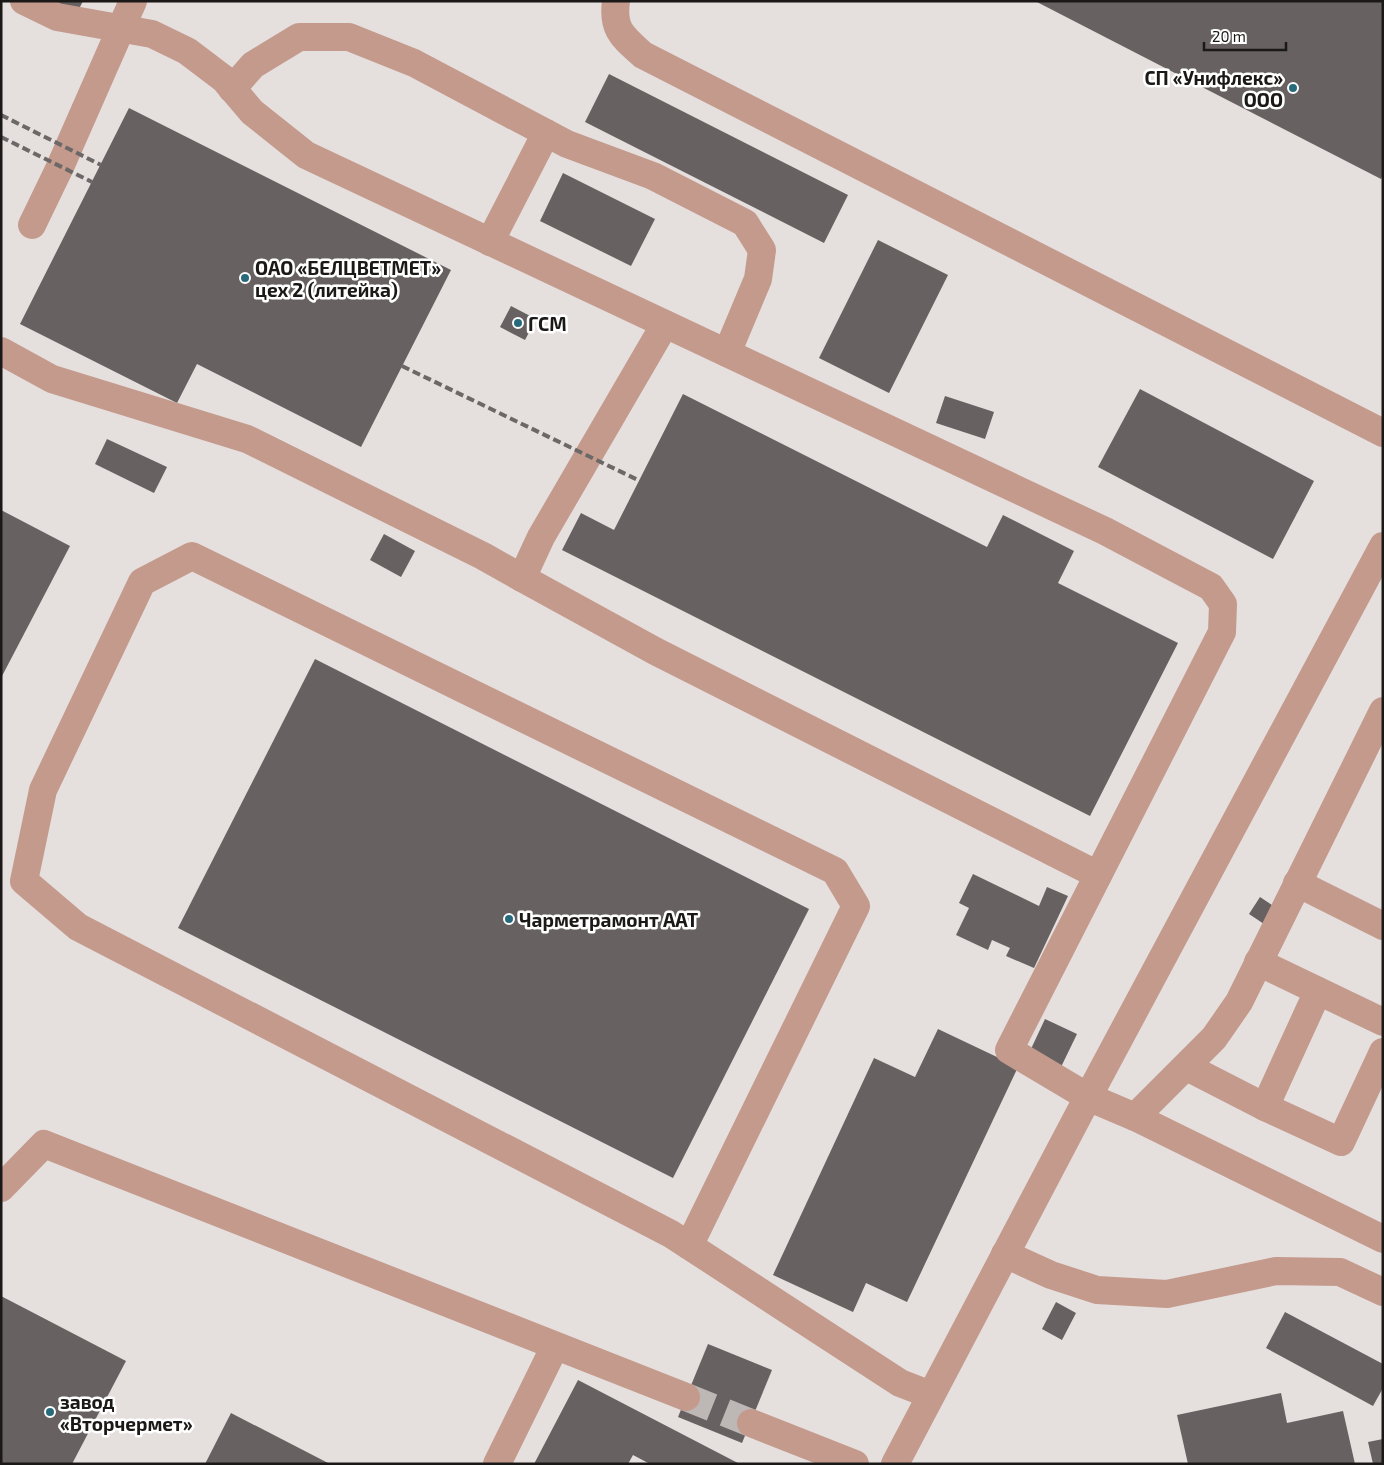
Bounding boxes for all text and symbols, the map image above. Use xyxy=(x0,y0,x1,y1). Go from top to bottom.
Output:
scale bar xyxy=(1204,20,1286,52)
text: 20 m xyxy=(1212,27,1246,45)
place label: СП «Унифлекс» ООО xyxy=(1144,66,1283,111)
marker: СП «Унифлекс» ООО xyxy=(1287,82,1299,94)
place label: ОАО «БЕЛЦВЕТМЕТ» цех 2 (литейка) xyxy=(255,256,441,301)
marker: ОАО «БЕЛЦВЕТМЕТ» цех 2 (литейка) xyxy=(239,272,251,284)
place label: ГСМ xyxy=(528,312,567,335)
marker: ГСМ xyxy=(512,317,524,329)
place label: Чарметрамонт ААТ xyxy=(519,908,699,931)
marker: Чарметрамонт ААТ xyxy=(503,913,515,925)
place label: завод «Вторчермет» xyxy=(60,1390,193,1435)
marker: завод «Вторчермет» xyxy=(44,1406,56,1418)

